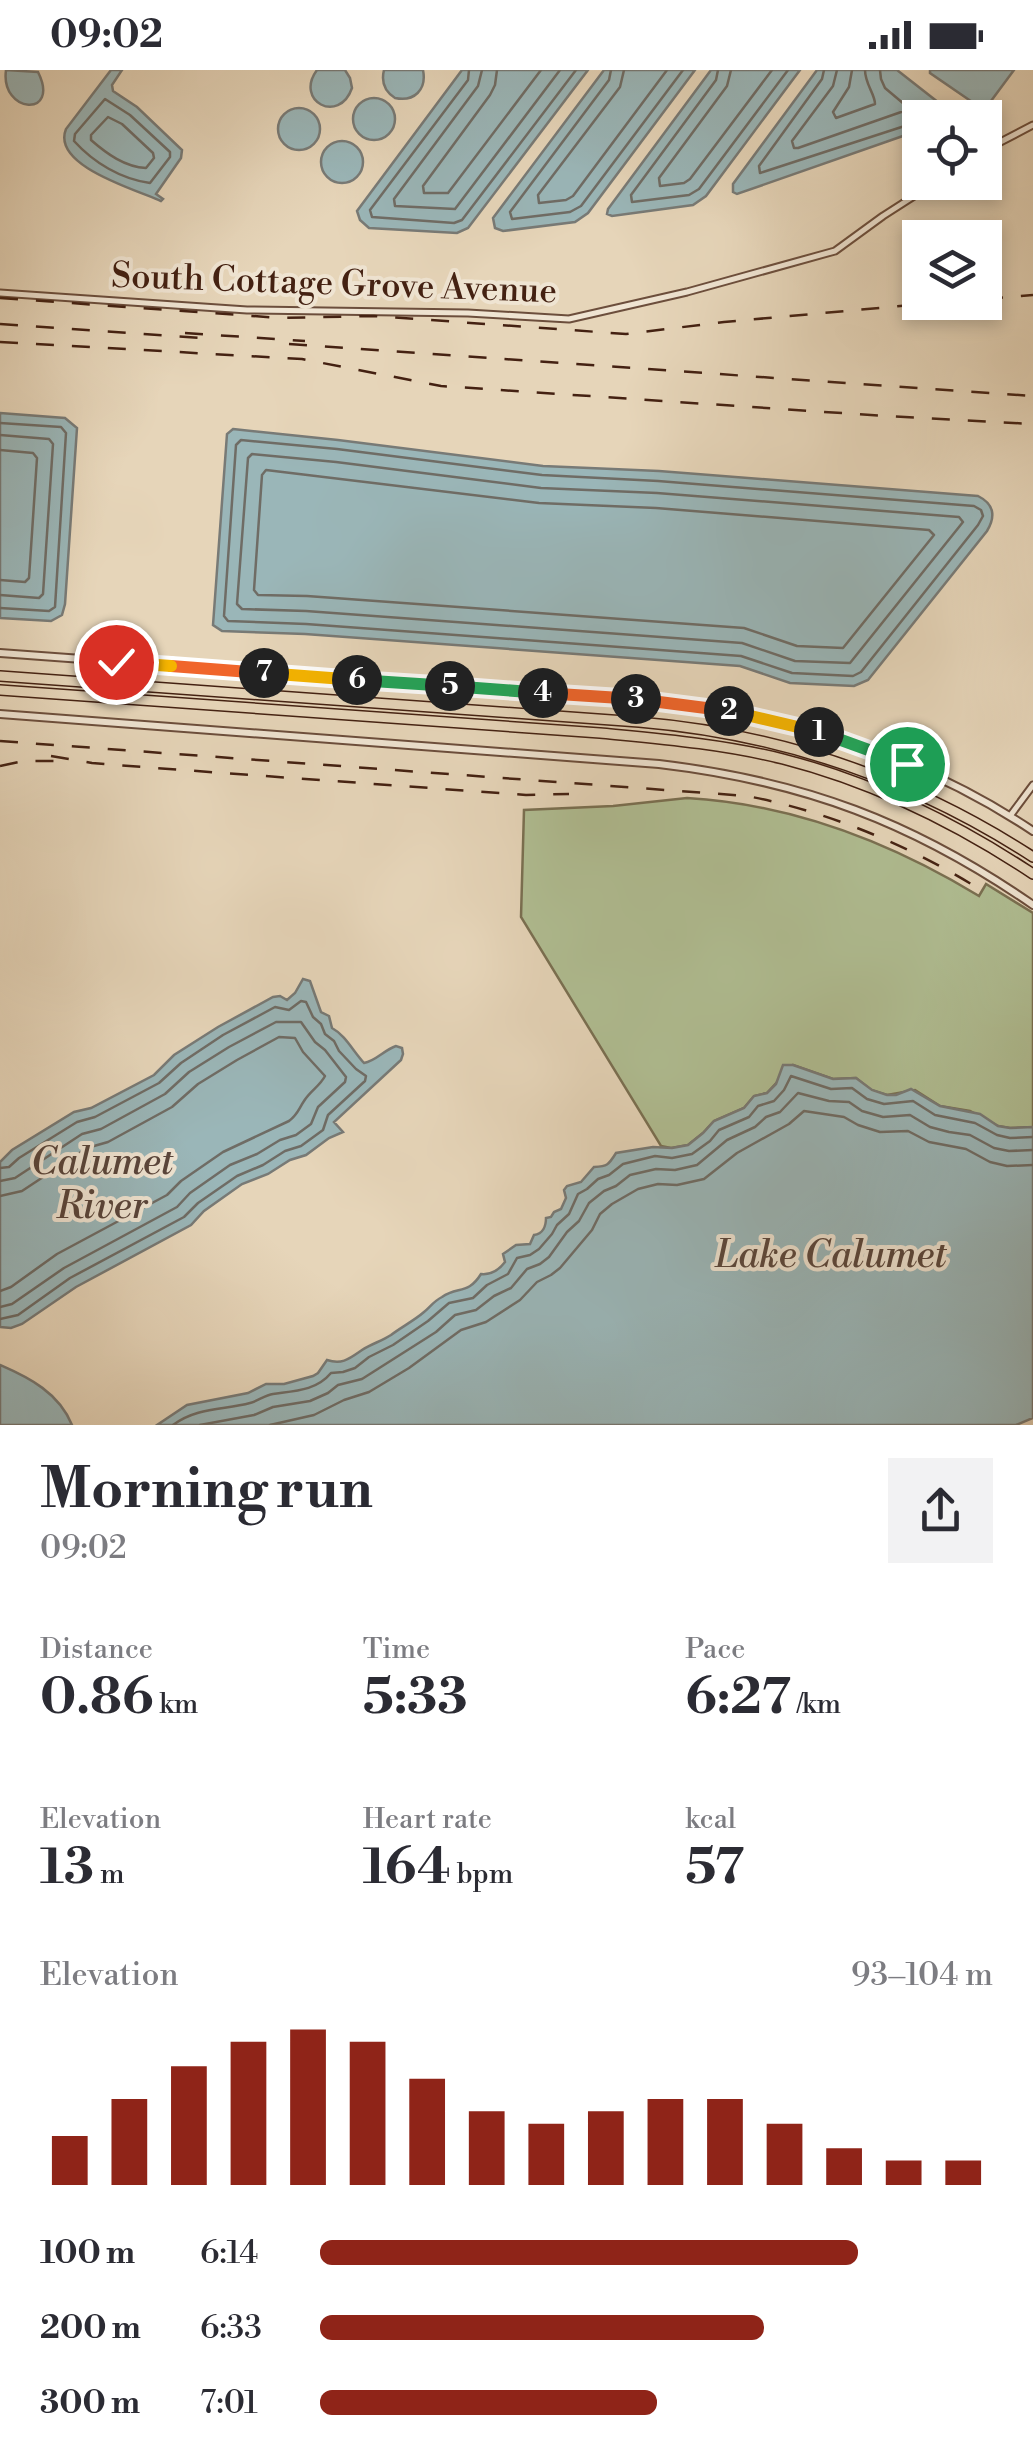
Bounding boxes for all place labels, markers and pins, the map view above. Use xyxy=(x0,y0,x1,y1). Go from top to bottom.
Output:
pin xyxy=(74,620,159,705)
pin: 7 xyxy=(239,648,289,698)
pin: 6 xyxy=(332,655,382,705)
pin: 5 xyxy=(425,661,475,711)
pin: 4 xyxy=(518,668,568,718)
pin: 3 xyxy=(611,674,661,724)
pin: 2 xyxy=(704,686,754,736)
pin: 1 xyxy=(794,707,844,757)
pin xyxy=(865,722,950,807)

